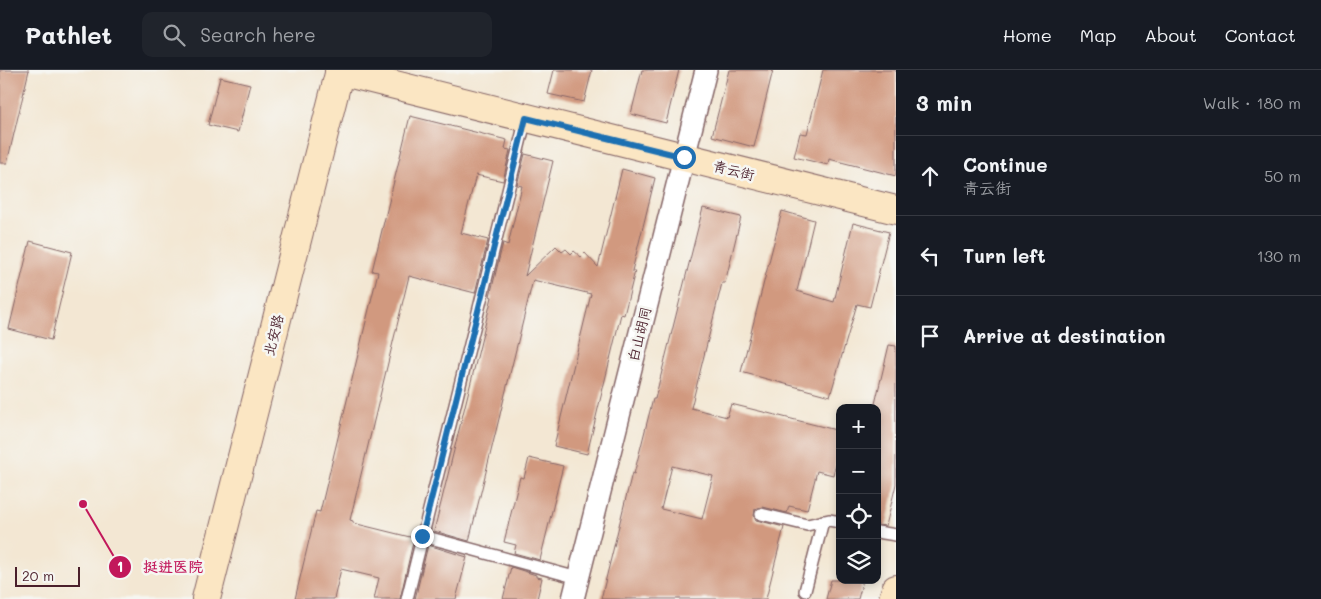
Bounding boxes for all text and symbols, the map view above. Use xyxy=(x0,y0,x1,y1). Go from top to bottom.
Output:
search box xyxy=(142,12,492,57)
text: Pathlet xyxy=(25,19,112,50)
icon: search xyxy=(160,21,188,49)
text: Search here xyxy=(200,22,316,47)
text: Home xyxy=(1003,23,1052,47)
text: Map xyxy=(1080,23,1116,47)
text: About xyxy=(1144,23,1197,47)
text: Contact xyxy=(1225,23,1296,47)
text: 3 min xyxy=(916,89,972,116)
text: Walk · 180 m xyxy=(1203,92,1301,113)
route start xyxy=(673,146,696,169)
text: Continue xyxy=(963,152,1048,177)
street label: 青云街 xyxy=(711,156,757,184)
icon: ahead xyxy=(916,162,944,190)
text: 50 m xyxy=(1264,165,1301,186)
text: 青云街 xyxy=(963,177,1011,198)
icon: left xyxy=(916,242,944,270)
text: Turn left xyxy=(963,243,1046,268)
text: 130 m xyxy=(1257,245,1301,266)
street label: 白山胡同 xyxy=(623,305,655,363)
street label: 北安路 xyxy=(259,312,287,358)
icon: arrive xyxy=(916,322,944,350)
text: Arrive at destination xyxy=(963,323,1166,348)
map controls xyxy=(836,404,881,584)
button: + xyxy=(836,404,881,449)
button: − xyxy=(836,449,881,494)
button: locate xyxy=(836,494,881,539)
route end xyxy=(411,525,434,548)
button: layers xyxy=(836,539,881,584)
callout: 挺进医院 xyxy=(108,552,213,582)
text: 1 xyxy=(117,556,123,576)
text: 挺进医院 xyxy=(143,556,203,576)
scale bar xyxy=(15,564,80,587)
text: 20 m xyxy=(22,566,54,585)

